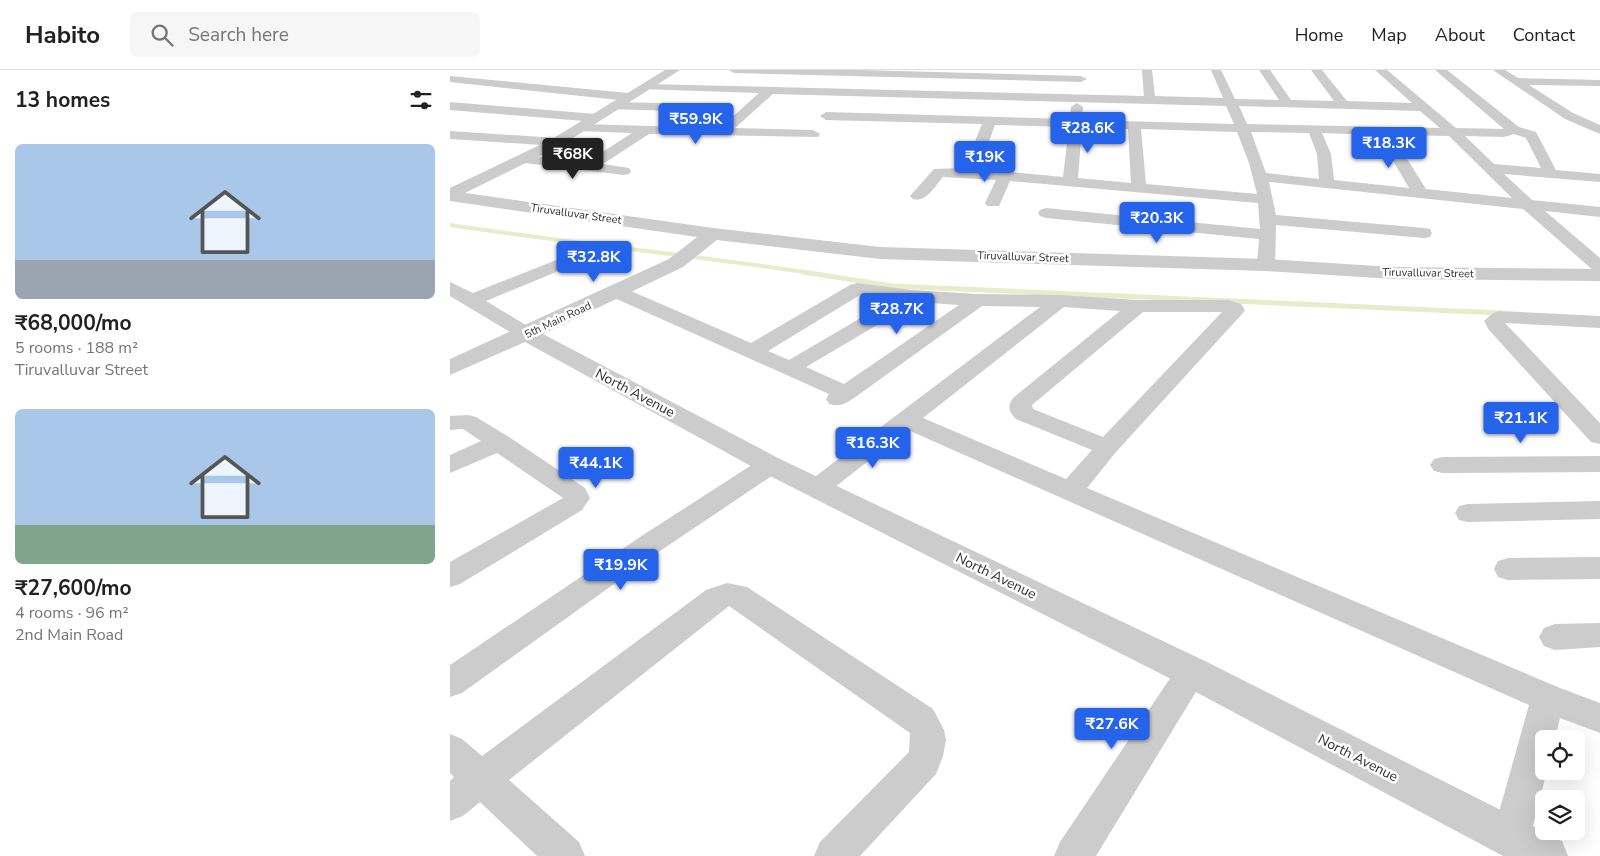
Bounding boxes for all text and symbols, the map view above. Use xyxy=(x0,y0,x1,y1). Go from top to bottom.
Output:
search box xyxy=(130,12,480,57)
text: Habito xyxy=(25,19,100,51)
icon: search xyxy=(148,21,176,49)
text: Search here xyxy=(188,22,289,48)
text: Home xyxy=(1295,23,1343,47)
text: Map xyxy=(1371,23,1407,47)
text: About xyxy=(1435,23,1485,47)
text: Contact xyxy=(1513,23,1575,47)
text: 13 homes xyxy=(15,86,110,114)
icon: filters xyxy=(407,86,435,114)
pin: ₹59.9K xyxy=(655,102,737,145)
text: ₹59.9K xyxy=(670,108,723,130)
pin: ₹28.6K xyxy=(1047,112,1129,154)
text: ₹28.6K xyxy=(1062,117,1115,139)
pin: ₹18.3K xyxy=(1348,126,1430,169)
text: ₹18.3K xyxy=(1363,132,1416,154)
pin: ₹68K xyxy=(543,138,603,180)
pin: ₹19K xyxy=(955,140,1015,183)
text: ₹68K xyxy=(553,143,593,165)
text: ₹19K xyxy=(965,146,1005,168)
icon: home xyxy=(180,177,270,267)
street label: Tiruvalluvar Street xyxy=(530,200,623,228)
pin: ₹20.3K xyxy=(1116,202,1198,244)
text: ₹20.3K xyxy=(1131,207,1184,229)
pin: ₹32.8K xyxy=(553,240,635,283)
text: ₹32.8K xyxy=(568,246,621,268)
street label: Tiruvalluvar Street xyxy=(977,248,1069,266)
street label: Tiruvalluvar Street xyxy=(1382,265,1474,281)
pin: ₹28.7K xyxy=(856,292,938,335)
street label: 5th Main Road xyxy=(522,298,594,342)
text: ₹28.7K xyxy=(871,298,924,320)
text: ₹68,000/mo xyxy=(15,309,132,337)
text: 5 rooms · 188 m² xyxy=(15,337,138,359)
text: Tiruvalluvar Street xyxy=(15,359,148,381)
street label: North Avenue xyxy=(592,364,678,422)
pin: ₹21.1K xyxy=(1480,402,1562,444)
text: ₹21.1K xyxy=(1495,407,1548,429)
pin: ₹16.3K xyxy=(832,426,914,469)
text: ₹16.3K xyxy=(847,432,900,454)
icon: home xyxy=(180,442,270,532)
pin: ₹44.1K xyxy=(555,446,637,489)
text: ₹44.1K xyxy=(570,452,623,474)
pin: ₹19.9K xyxy=(580,548,662,591)
street label: North Avenue xyxy=(952,548,1040,604)
text: ₹19.9K xyxy=(595,554,648,576)
text: ₹27,600/mo xyxy=(15,574,132,602)
text: 4 rooms · 96 m² xyxy=(15,602,128,624)
text: 2nd Main Road xyxy=(15,624,123,646)
pin: ₹27.6K xyxy=(1071,708,1153,750)
text: ₹27.6K xyxy=(1086,713,1139,735)
street label: North Avenue xyxy=(1315,730,1401,786)
map controls xyxy=(1535,730,1585,840)
button: locate xyxy=(1535,730,1585,780)
button: layers xyxy=(1535,790,1585,840)

